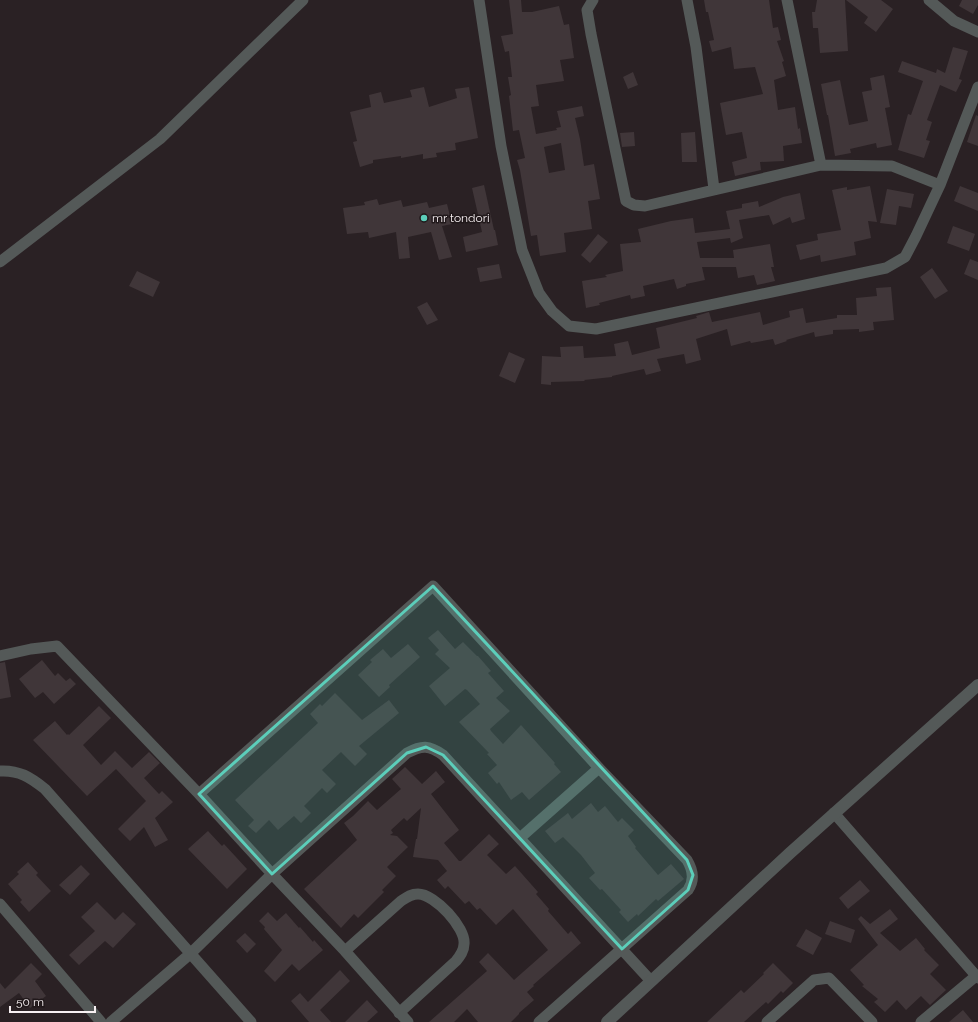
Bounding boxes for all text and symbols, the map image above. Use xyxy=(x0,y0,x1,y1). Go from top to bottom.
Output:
place label: mr tondori xyxy=(432,211,490,225)
marker: mr tondori xyxy=(419,213,429,223)
scale bar xyxy=(10,988,95,1014)
text: 50 m xyxy=(16,995,44,1009)

